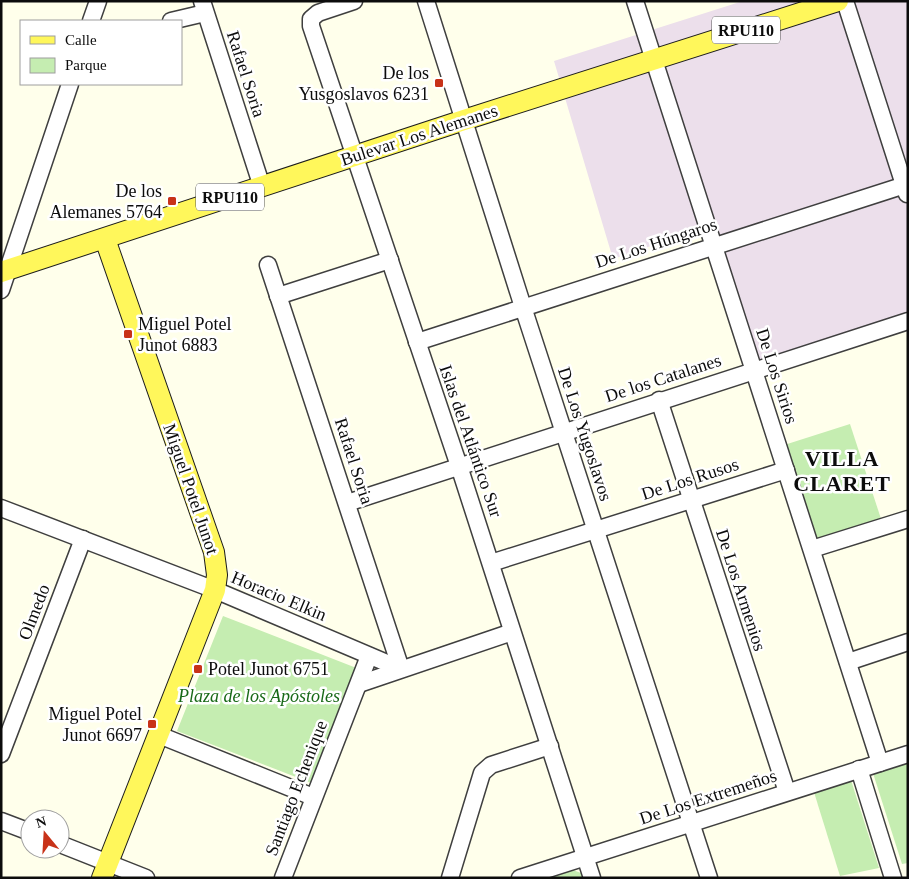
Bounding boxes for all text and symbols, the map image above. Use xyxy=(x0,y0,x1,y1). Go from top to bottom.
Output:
road number: RPU110 xyxy=(712,16,780,44)
legend xyxy=(20,20,182,85)
street label: Rafael Soria xyxy=(223,28,269,120)
text: Calle xyxy=(65,32,97,48)
text: Parque xyxy=(65,57,107,73)
place label: De los Yusgoslavos 6231 xyxy=(298,63,429,104)
marker: De los Yusgoslavos 6231 xyxy=(433,77,445,89)
street label: Bulevar Los Alemanes xyxy=(338,100,500,170)
place label: De los Alemanes 5764 xyxy=(50,181,162,222)
road number: RPU110 xyxy=(196,183,264,210)
marker: De los Alemanes 5764 xyxy=(166,195,178,207)
street label: De Los Húngaros xyxy=(593,214,719,272)
place label: Miguel Potel Junot 6883 xyxy=(138,314,232,355)
street label: De Los Sirios xyxy=(752,326,802,426)
marker: Miguel Potel Junot 6883 xyxy=(122,328,134,340)
street label: De los Catalanes xyxy=(602,350,724,406)
street label: Islas del Atlántico Sur xyxy=(436,362,506,520)
street label: De Los Yugoslavos xyxy=(554,365,616,503)
street label: Rafael Soria xyxy=(331,415,377,507)
street label: Miguel Potel Junot xyxy=(159,421,223,557)
district label: VILLA CLARET xyxy=(793,446,891,496)
street label: De Los Rusos xyxy=(639,454,741,504)
street label: De Los Armenios xyxy=(712,527,770,653)
street label: Horacio Elkin xyxy=(228,567,330,625)
street label: Olmedo xyxy=(14,581,54,643)
place label: Potel Junot 6751 xyxy=(208,659,329,679)
marker: Potel Junot 6751 xyxy=(192,663,204,675)
park label: Plaza de los Apóstoles xyxy=(177,686,340,706)
place label: Miguel Potel Junot 6697 xyxy=(49,704,142,745)
street label: Santiago Echenique xyxy=(261,717,331,859)
marker: Miguel Potel Junot 6697 xyxy=(146,718,158,730)
street label: De Los Extremeños xyxy=(637,765,779,829)
north arrow xyxy=(20,809,70,859)
text: N xyxy=(34,813,48,831)

